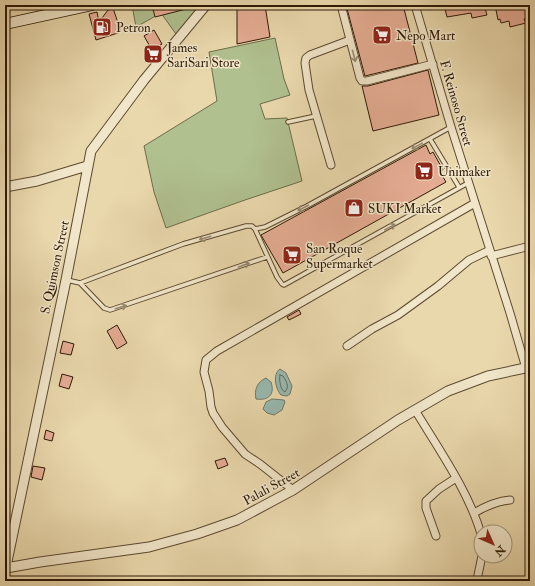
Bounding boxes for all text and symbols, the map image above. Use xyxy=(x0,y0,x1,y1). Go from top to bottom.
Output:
fuel station icon: Petron xyxy=(91,16,113,38)
place label: Petron xyxy=(116,20,151,36)
supermarket icon: Nepo Mart xyxy=(371,24,393,46)
place label: Nepo Mart xyxy=(396,28,455,45)
place label: James SariSari Store xyxy=(166,40,240,71)
supermarket icon: James SariSari Store xyxy=(142,43,164,65)
one-way arrow xyxy=(351,50,358,63)
street label: F. Reinoso Street xyxy=(436,59,476,148)
one-way arrow xyxy=(411,143,423,150)
supermarket icon: Unimaker xyxy=(413,160,435,182)
place label: Unimaker xyxy=(438,164,491,180)
shop icon: SUKI Market xyxy=(343,197,365,219)
place label: SUKI Market xyxy=(368,201,442,217)
one-way arrow xyxy=(297,205,309,212)
street label: S. Quimson Street xyxy=(37,219,73,315)
one-way arrow xyxy=(384,222,396,230)
one-way arrow xyxy=(199,235,212,242)
place label: San Roque Supermarket xyxy=(306,241,373,273)
supermarket icon: San Roque Supermarket xyxy=(281,244,303,266)
one-way arrow xyxy=(237,261,250,268)
one-way arrow xyxy=(114,303,127,310)
street label: Palali Street xyxy=(240,465,303,509)
north arrow xyxy=(473,524,513,564)
text: N xyxy=(491,542,509,560)

